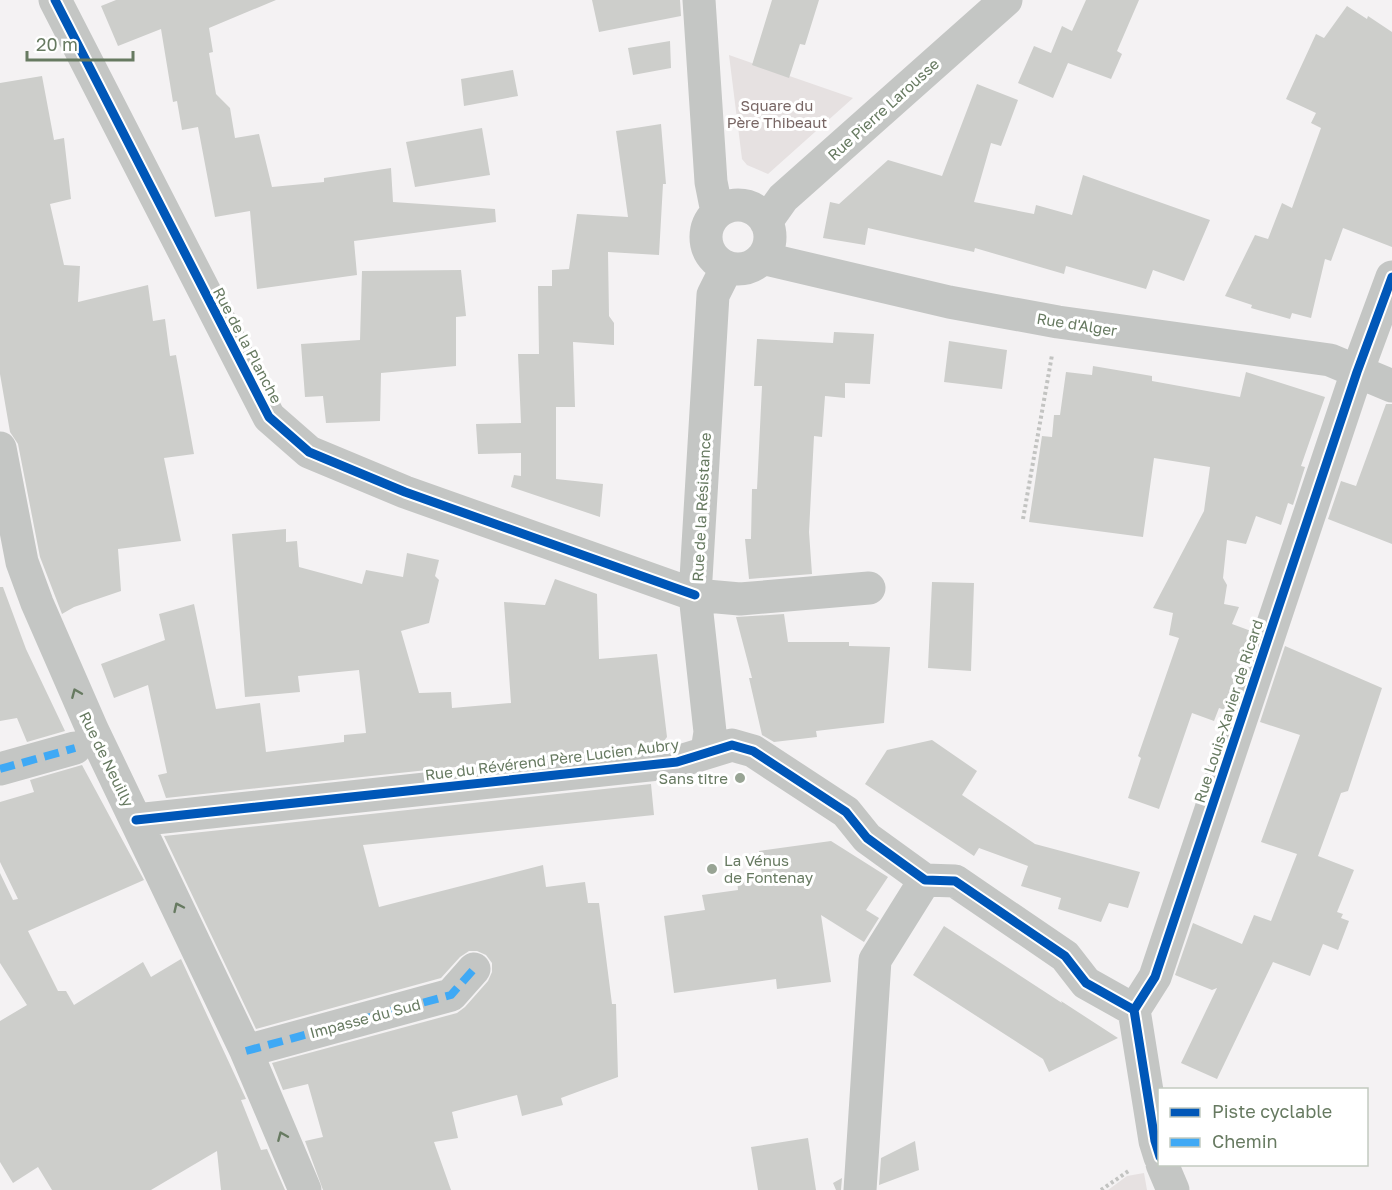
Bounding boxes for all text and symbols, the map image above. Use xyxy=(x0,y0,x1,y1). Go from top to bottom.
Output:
scale bar xyxy=(27,24,134,62)
text: 20 m xyxy=(36,33,78,55)
street label: Rue Pierre Larousse xyxy=(824,54,943,164)
park label: Square du Père Thibeaut xyxy=(727,96,827,131)
street label: Rue de la Planche xyxy=(210,284,286,406)
street label: Rue d'Alger xyxy=(1036,309,1119,339)
street label: Rue de la Résistance xyxy=(688,432,714,582)
street label: Rue Louis-Xavier de Ricard xyxy=(1190,617,1266,805)
one-way arrow xyxy=(71,689,83,700)
street label: Rue de Neuilly xyxy=(76,708,138,810)
street label: Rue du Révérend Père Lucien Aubry xyxy=(424,734,681,784)
place label: Sans titre xyxy=(659,769,728,787)
marker: Sans titre xyxy=(733,771,747,785)
place label: La Vénus de Fontenay xyxy=(724,851,814,886)
marker: La Vénus de Fontenay xyxy=(705,862,719,876)
one-way arrow xyxy=(173,903,185,914)
street label: Impasse du Sud xyxy=(308,995,422,1041)
legend xyxy=(1158,1088,1368,1166)
text: Piste cyclable xyxy=(1212,1100,1332,1122)
text: Chemin xyxy=(1212,1130,1278,1152)
one-way arrow xyxy=(277,1132,289,1143)

